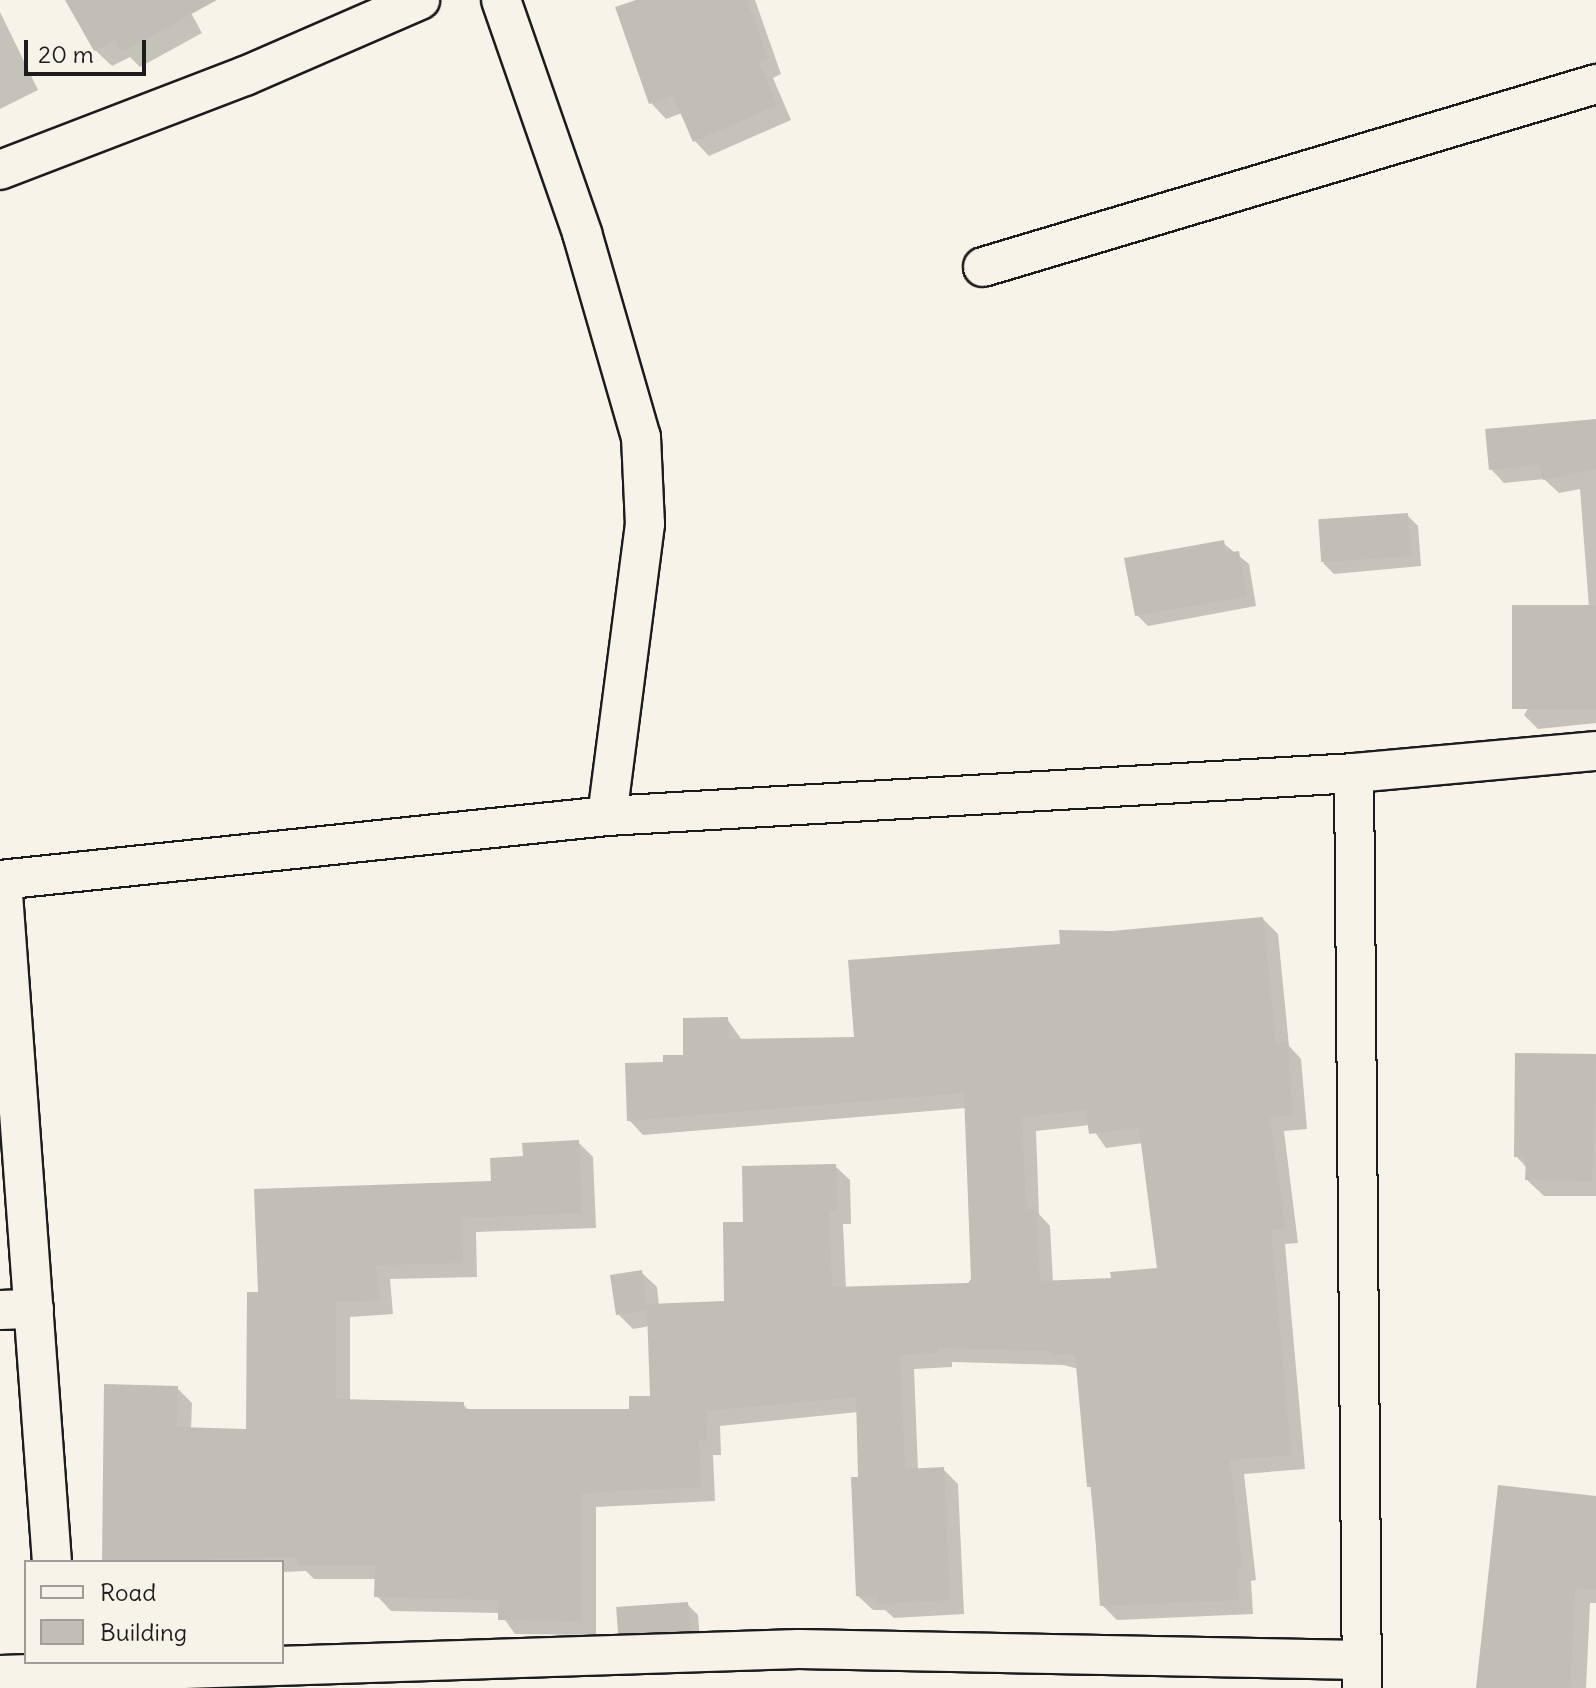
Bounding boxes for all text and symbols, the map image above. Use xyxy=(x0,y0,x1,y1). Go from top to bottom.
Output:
scale bar xyxy=(28,24,150,74)
text: 20 m xyxy=(38,39,94,69)
legend xyxy=(24,1560,284,1664)
text: Road xyxy=(100,1577,156,1607)
text: Building xyxy=(100,1617,187,1647)

